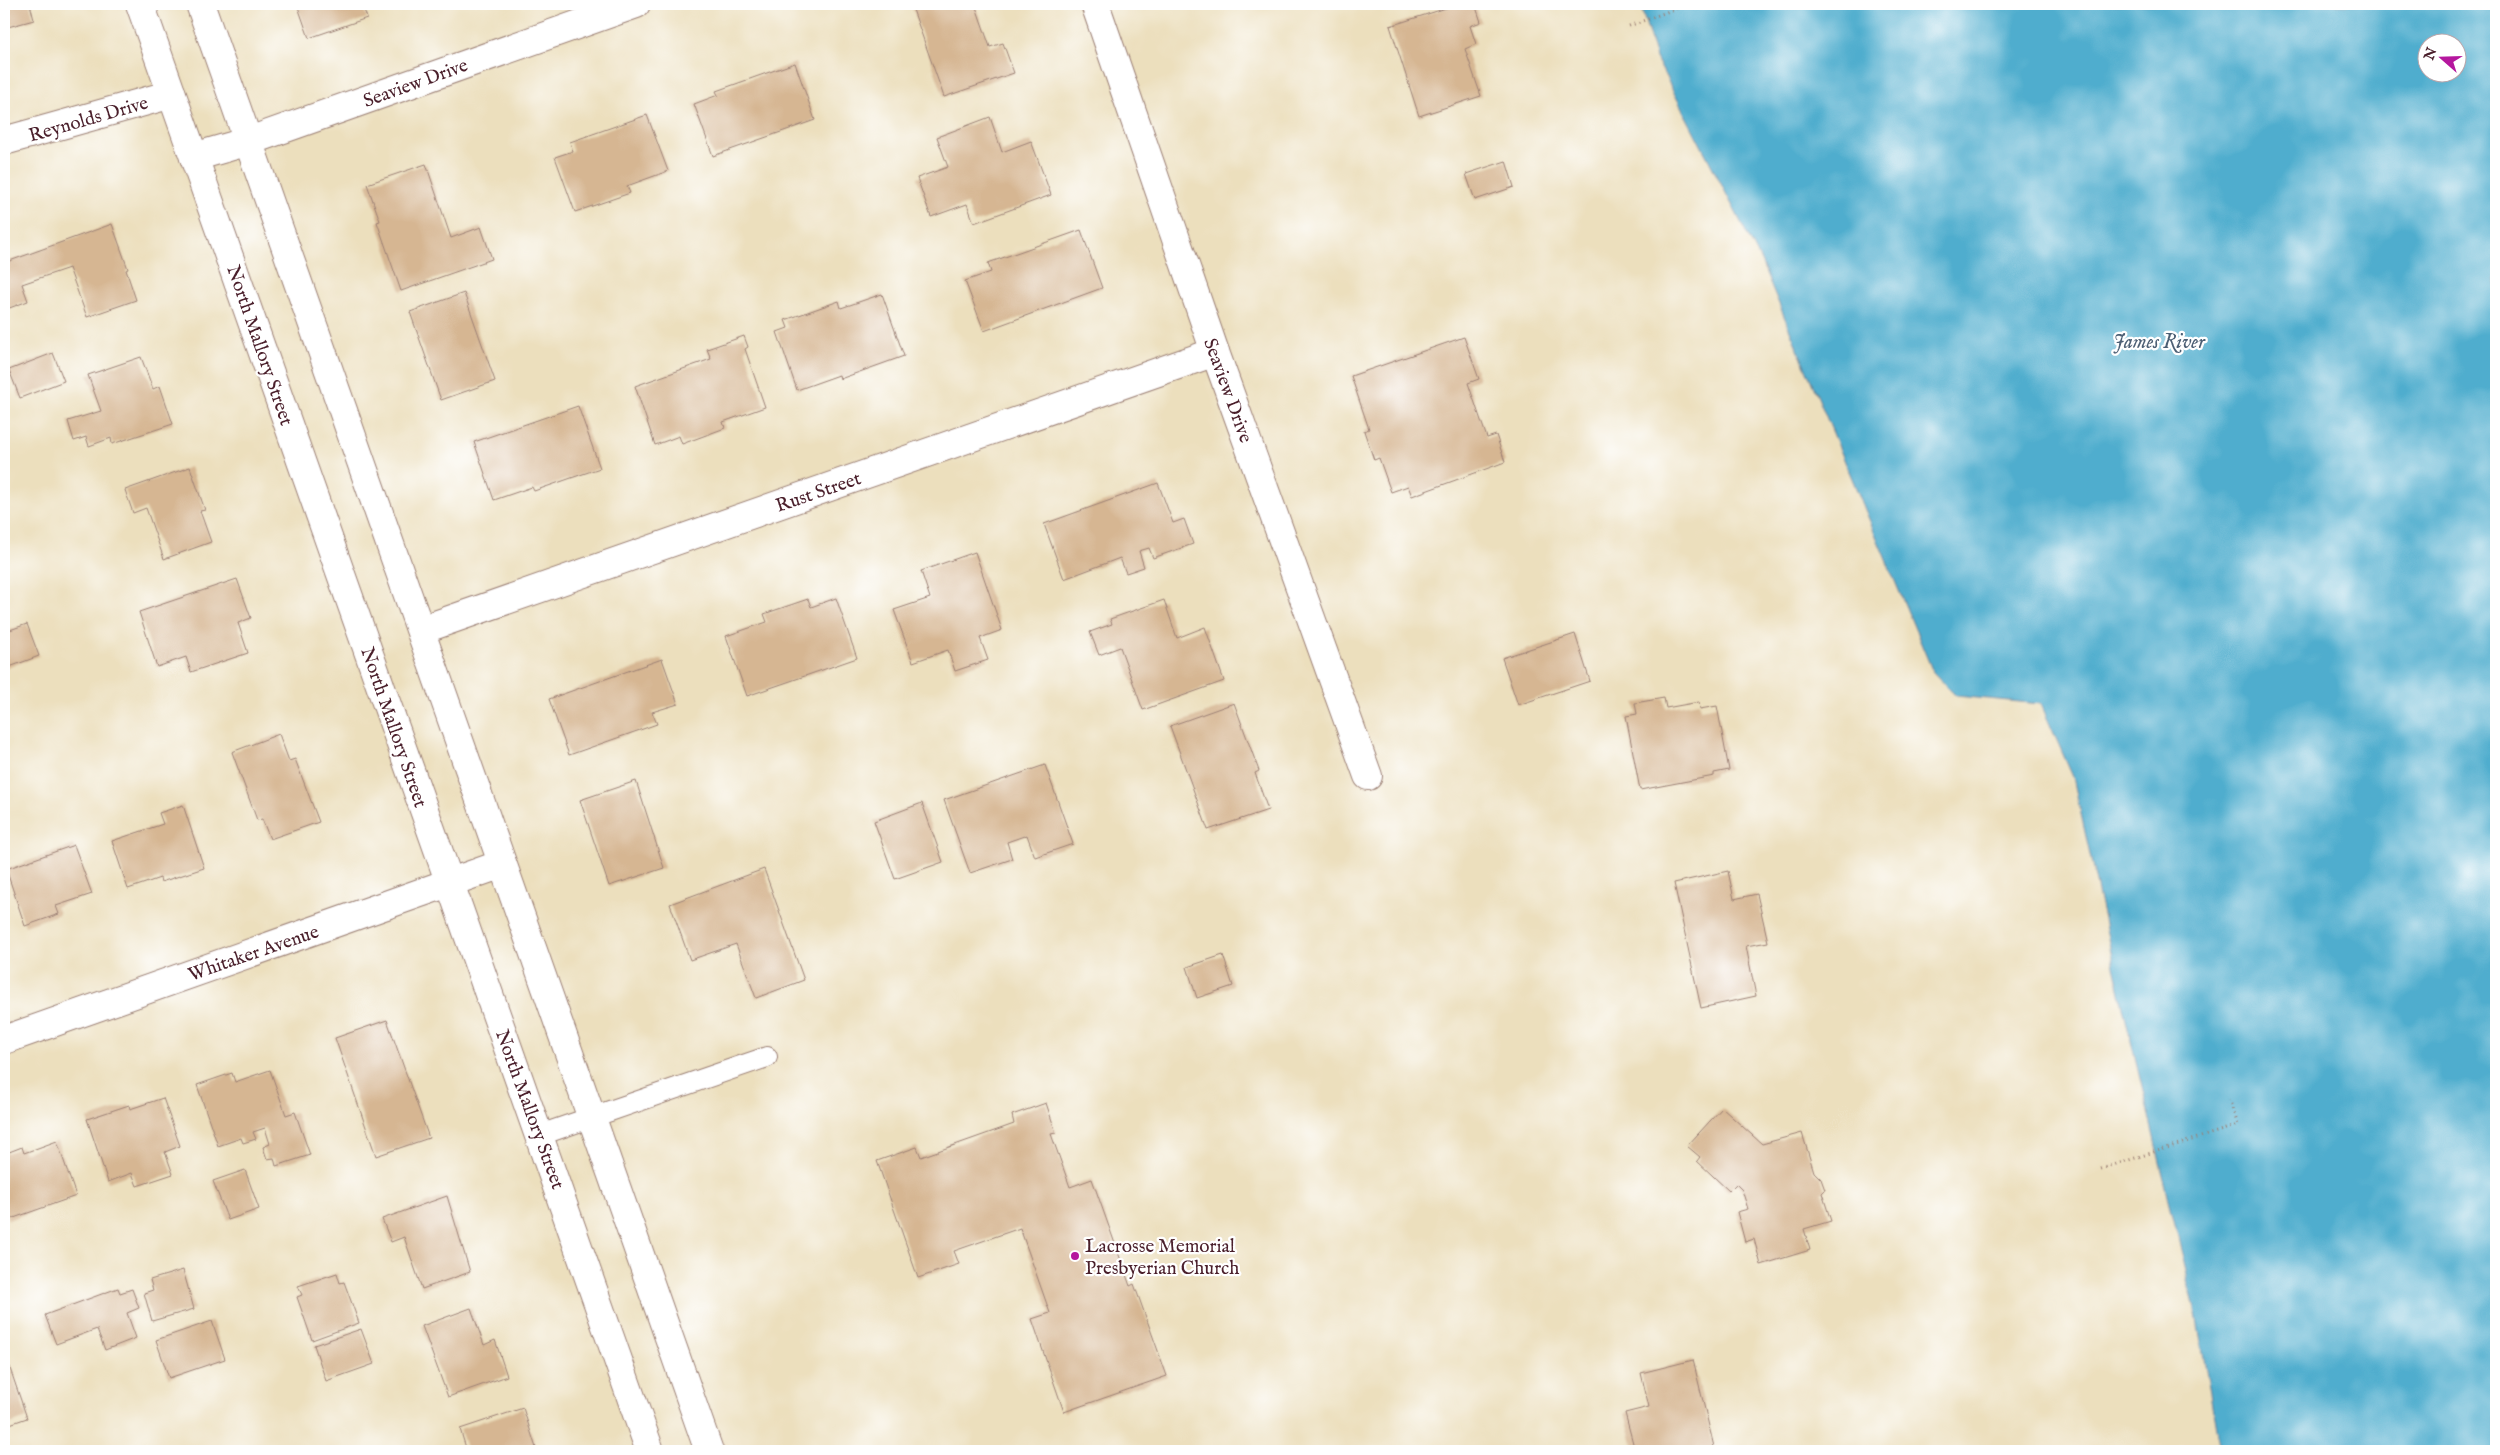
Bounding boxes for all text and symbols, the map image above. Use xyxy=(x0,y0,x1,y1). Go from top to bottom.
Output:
north arrow xyxy=(2418,32,2468,82)
text: N xyxy=(2420,45,2441,64)
street label: Seaview Drive xyxy=(360,54,471,114)
street label: Reynolds Drive xyxy=(26,91,151,148)
street label: North Mallory Street xyxy=(220,262,298,429)
water label: James River xyxy=(2113,330,2206,355)
street label: Seaview Drive xyxy=(1197,335,1257,446)
street label: Rust Street xyxy=(773,467,865,519)
street label: North Mallory Street xyxy=(354,644,432,811)
street label: Whitaker Avenue xyxy=(185,920,322,988)
street label: North Mallory Street xyxy=(489,1027,569,1193)
place label: Lacrosse Memorial Presbyerian Church xyxy=(1085,1235,1239,1281)
marker: Lacrosse Memorial Presbyerian Church xyxy=(1069,1250,1081,1262)

